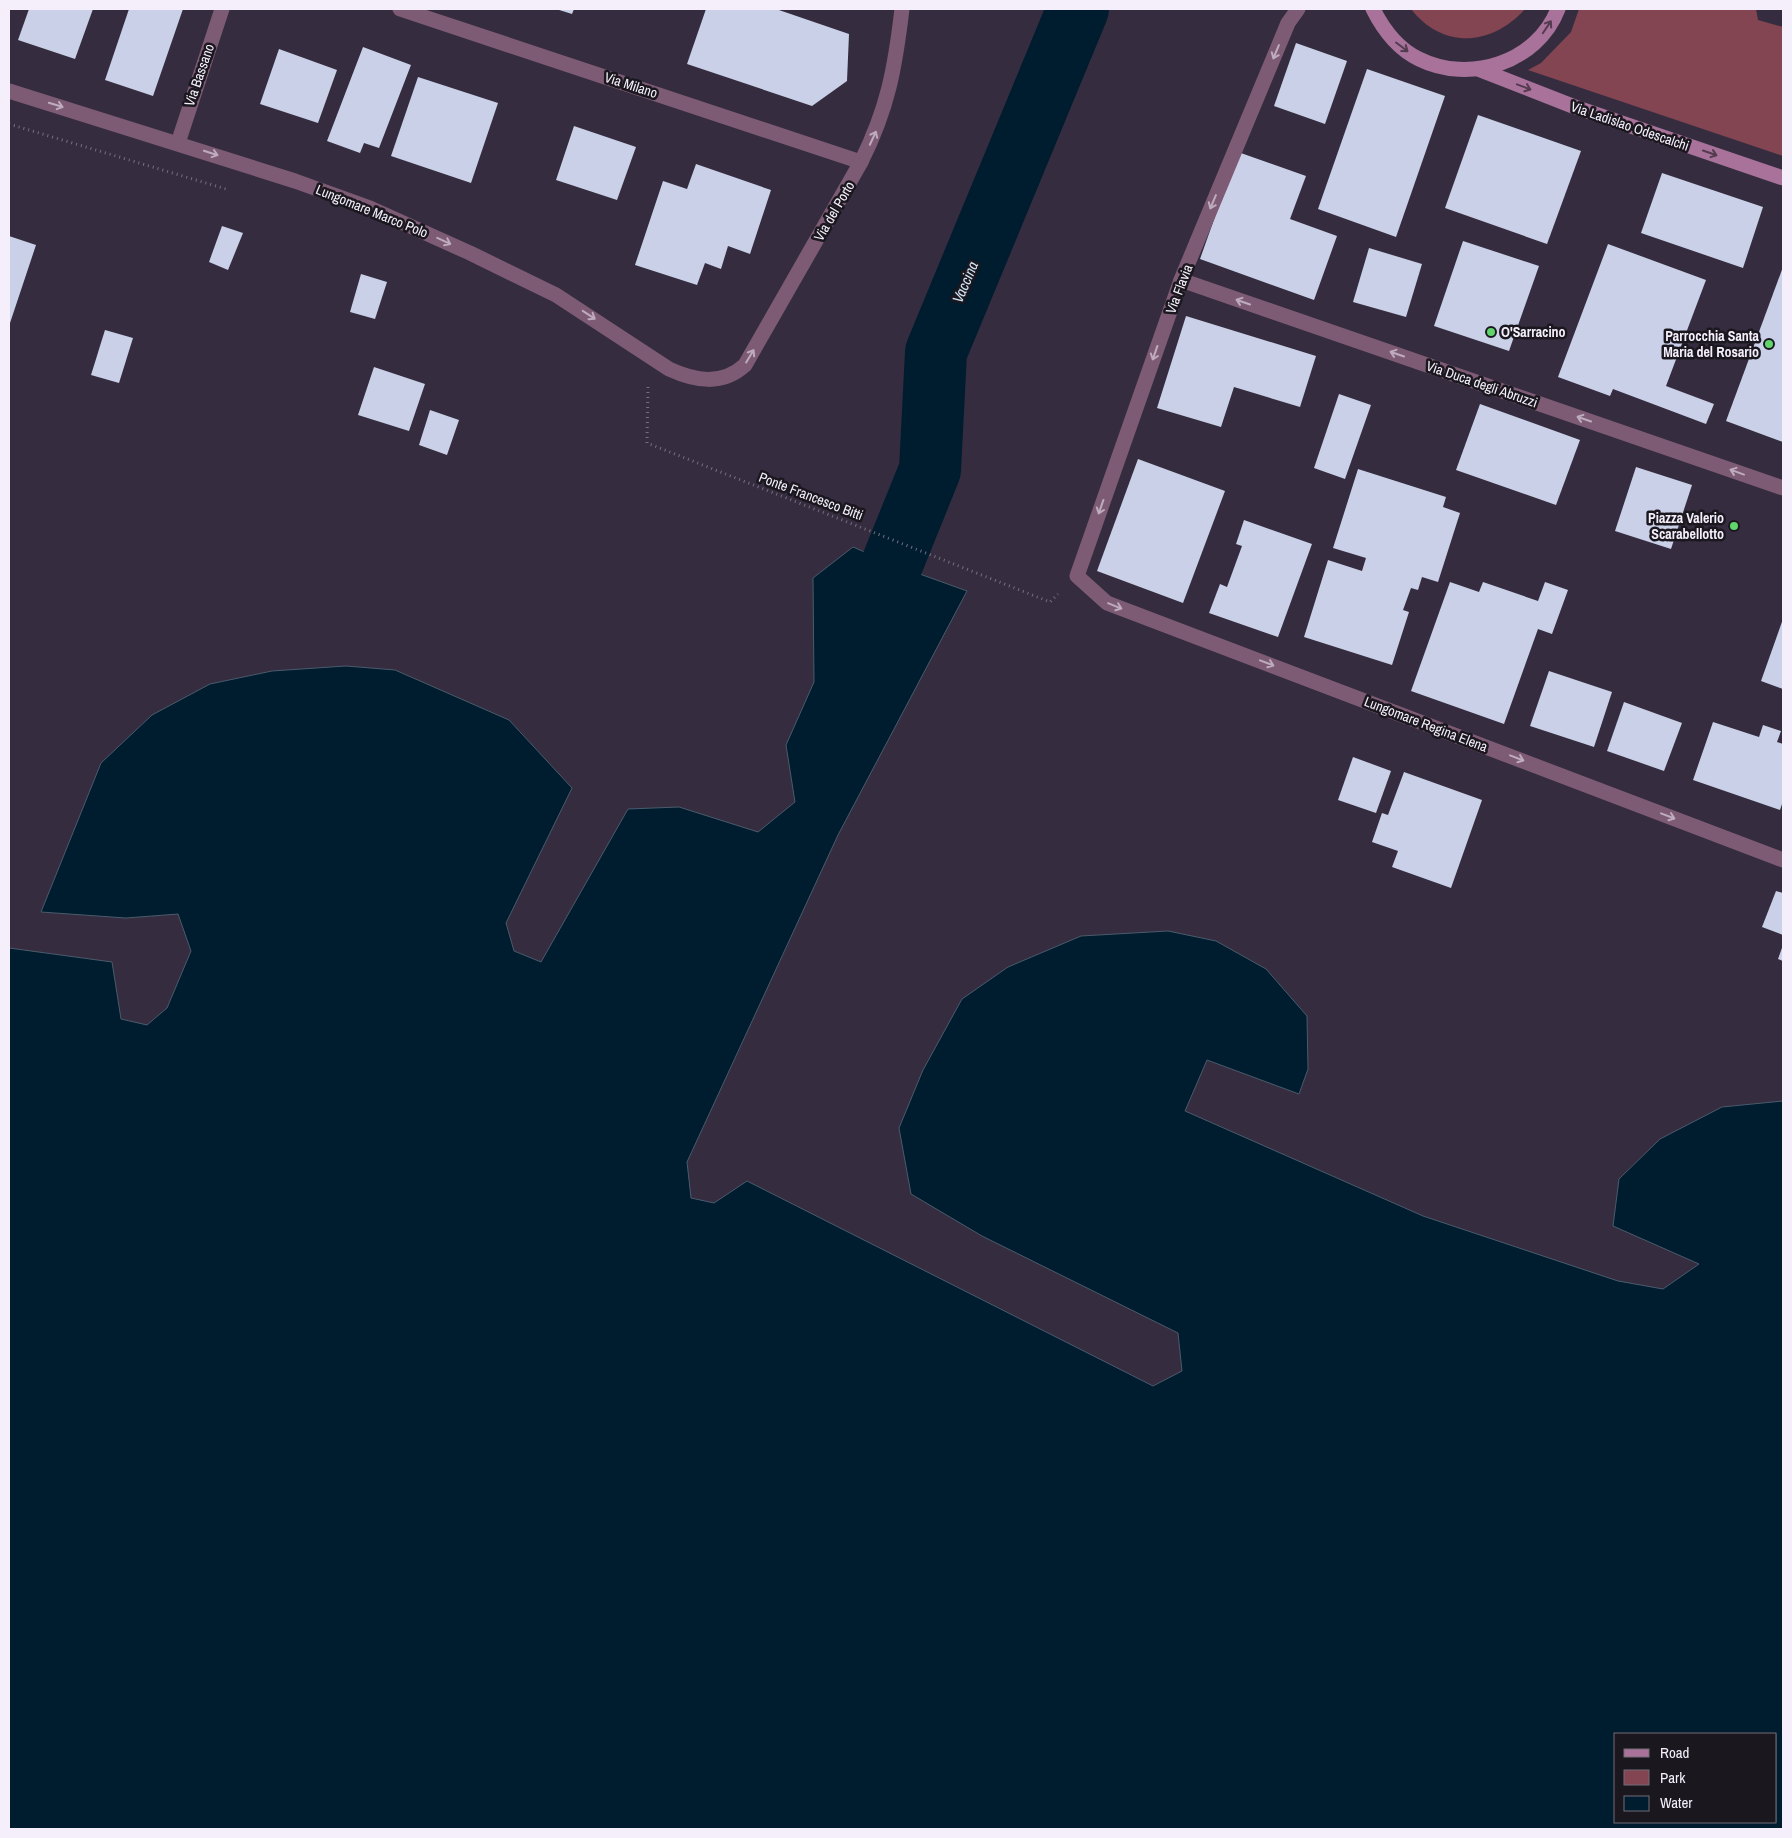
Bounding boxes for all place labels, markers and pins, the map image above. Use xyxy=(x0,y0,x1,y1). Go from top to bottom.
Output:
place label: O'Sarracino xyxy=(1501,323,1566,341)
marker: O'Sarracino xyxy=(1485,326,1497,338)
place label: Parrocchia Santa Maria del Rosario xyxy=(1663,327,1760,361)
marker: Parrocchia Santa Maria del Rosario xyxy=(1763,338,1775,350)
place label: Piazza Valerio Scarabellotto xyxy=(1648,509,1724,543)
marker: Piazza Valerio Scarabellotto xyxy=(1728,520,1740,532)

